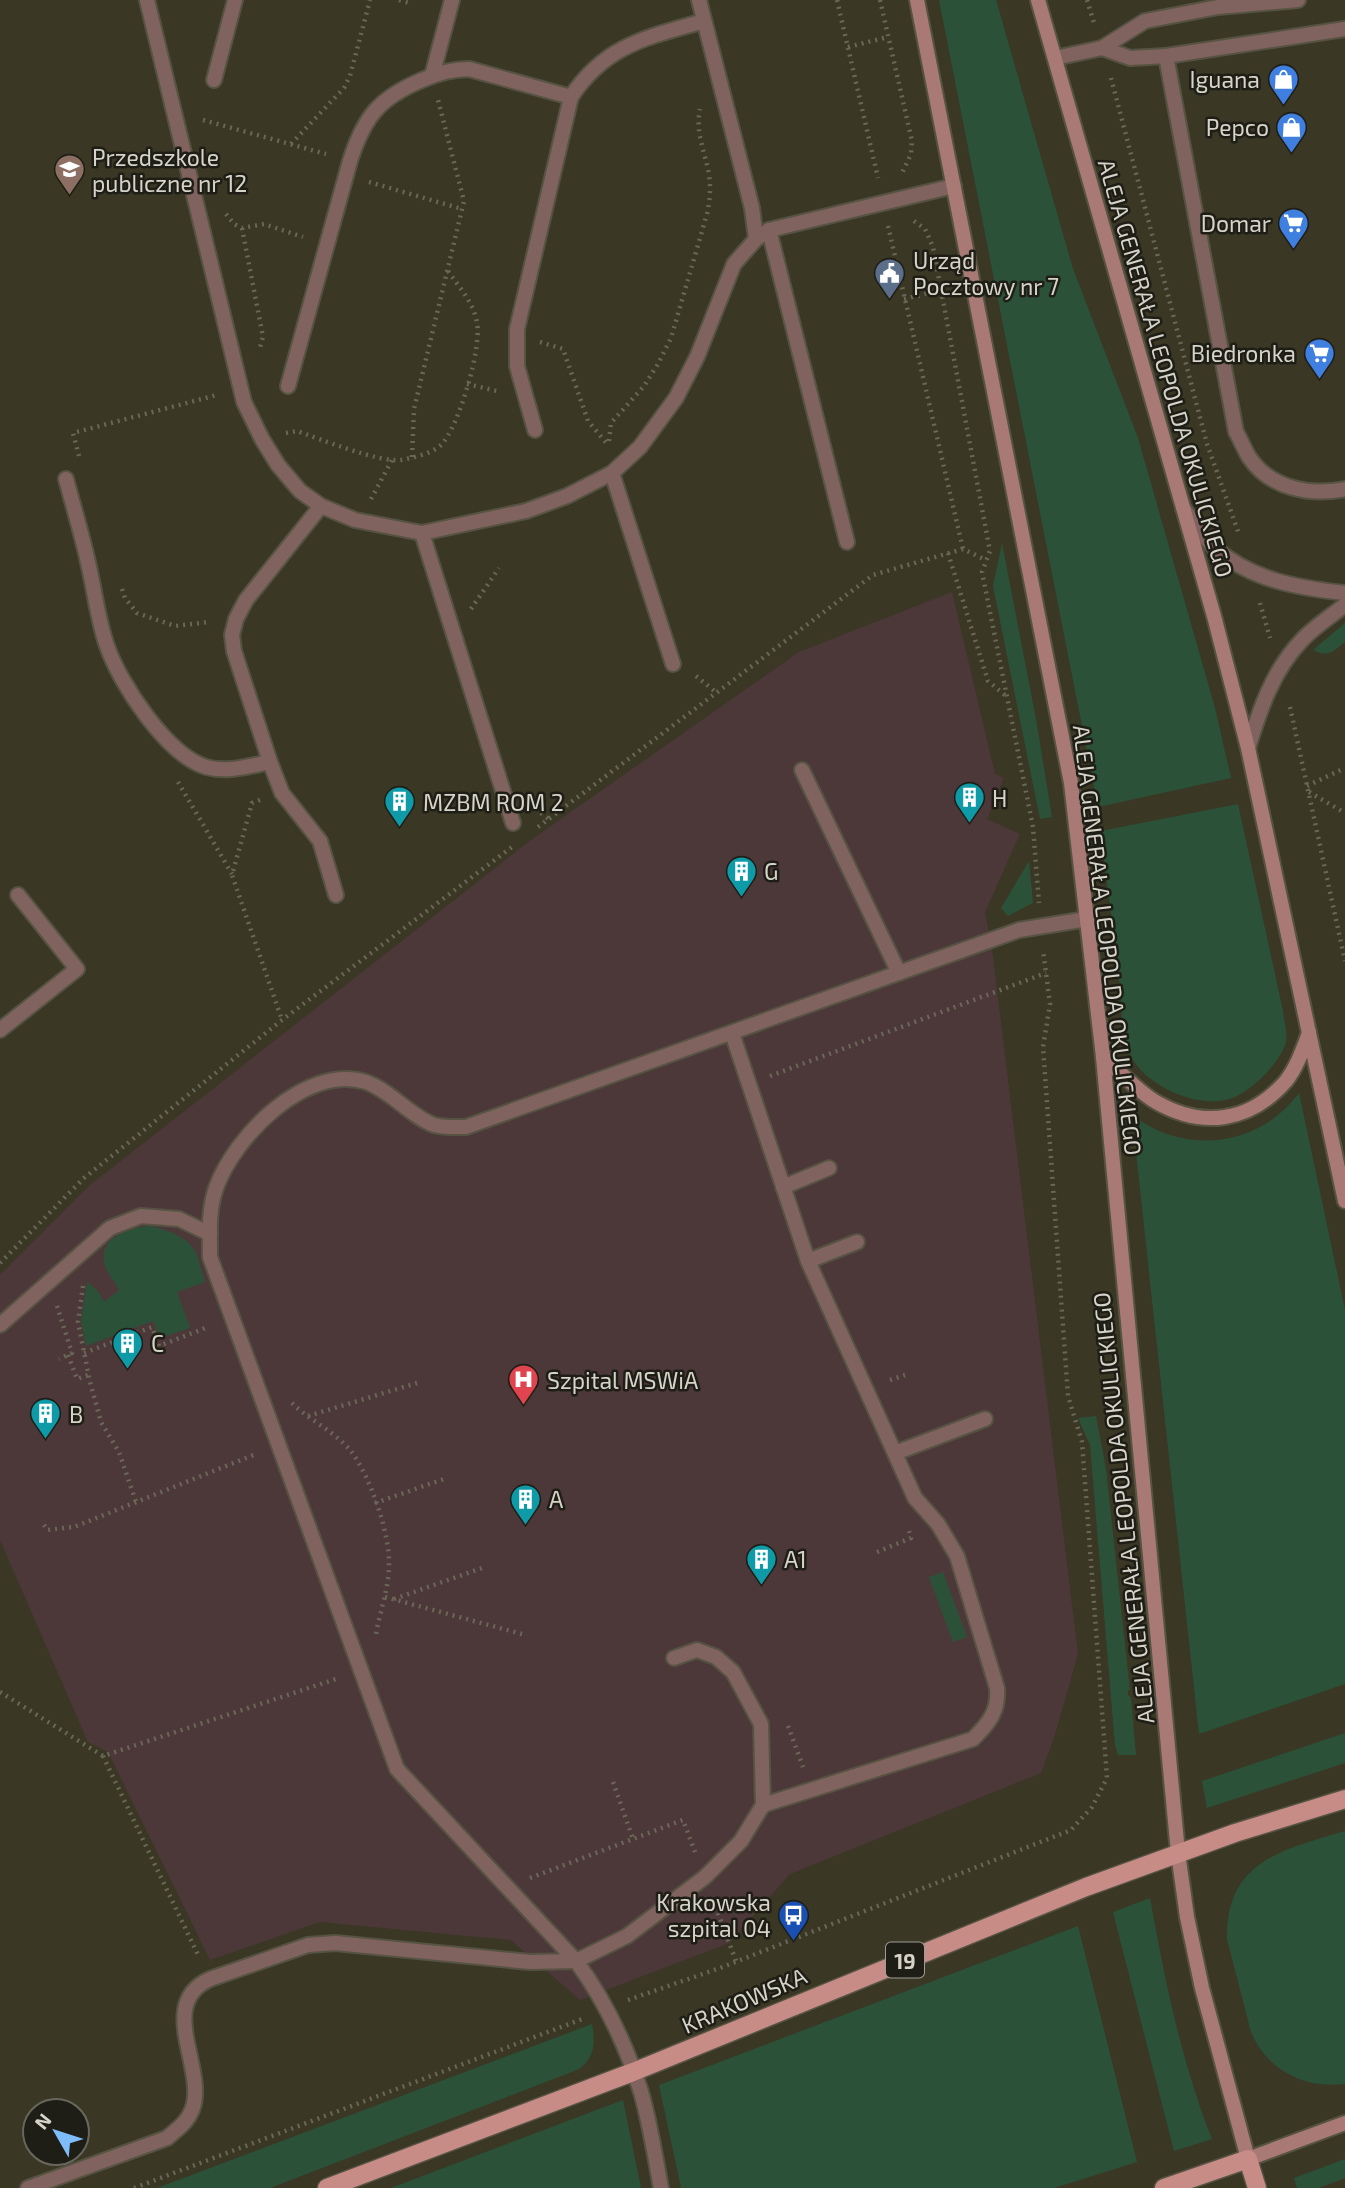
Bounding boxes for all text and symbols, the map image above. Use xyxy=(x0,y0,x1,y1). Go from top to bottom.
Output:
shop icon: Iguana xyxy=(1266,62,1300,106)
place label: Iguana xyxy=(1189,65,1260,93)
shop icon: Pepco xyxy=(1275,110,1309,154)
place label: Pepco xyxy=(1206,113,1269,141)
place label: Przedszkole publiczne nr 12 xyxy=(92,143,247,197)
school or university icon: Przedszkole publiczne nr 12 xyxy=(52,153,86,197)
street label: ALEJA GENERAŁA LEOPOLDA OKULICKIEGO xyxy=(1093,156,1239,580)
supermarket icon: Domar xyxy=(1277,206,1311,250)
place label: Domar xyxy=(1201,209,1271,237)
place label: Urząd Pocztowy nr 7 xyxy=(913,246,1059,300)
public building icon: Urząd Pocztowy nr 7 xyxy=(873,256,907,300)
supermarket icon: Biedronka xyxy=(1302,336,1336,380)
place label: Biedronka xyxy=(1191,339,1296,367)
street label: ALEJA GENERAŁA LEOPOLDA OKULICKIEGO xyxy=(1068,723,1148,1157)
building icon: H xyxy=(952,781,986,825)
place label: H xyxy=(992,784,1007,812)
building icon: MZBM ROM 2 xyxy=(383,785,417,829)
place label: MZBM ROM 2 xyxy=(423,788,564,816)
building icon: G xyxy=(724,854,758,898)
place label: G xyxy=(764,857,778,885)
street label: ALEJA GENERAŁA LEOPOLDA OKULICKIEGO xyxy=(1086,1291,1160,1725)
building icon: C xyxy=(111,1326,145,1370)
place label: C xyxy=(151,1329,164,1357)
hospital icon: Szpital MSWiA xyxy=(507,1363,541,1407)
place label: Szpital MSWiA xyxy=(547,1366,699,1394)
building icon: B xyxy=(29,1397,63,1441)
place label: B xyxy=(69,1400,83,1428)
building icon: A xyxy=(509,1482,543,1526)
place label: A xyxy=(549,1485,564,1513)
building icon: A1 xyxy=(744,1542,778,1586)
place label: A1 xyxy=(784,1545,807,1573)
place label: Krakowska szpital 04 xyxy=(656,1888,771,1942)
bus stop icon: Krakowska szpital 04 xyxy=(777,1898,811,1942)
road number: 19 xyxy=(886,1942,924,1978)
street label: KRAKOWSKA xyxy=(677,1961,811,2039)
north arrow xyxy=(21,2097,91,2167)
text: N xyxy=(29,2108,56,2134)

